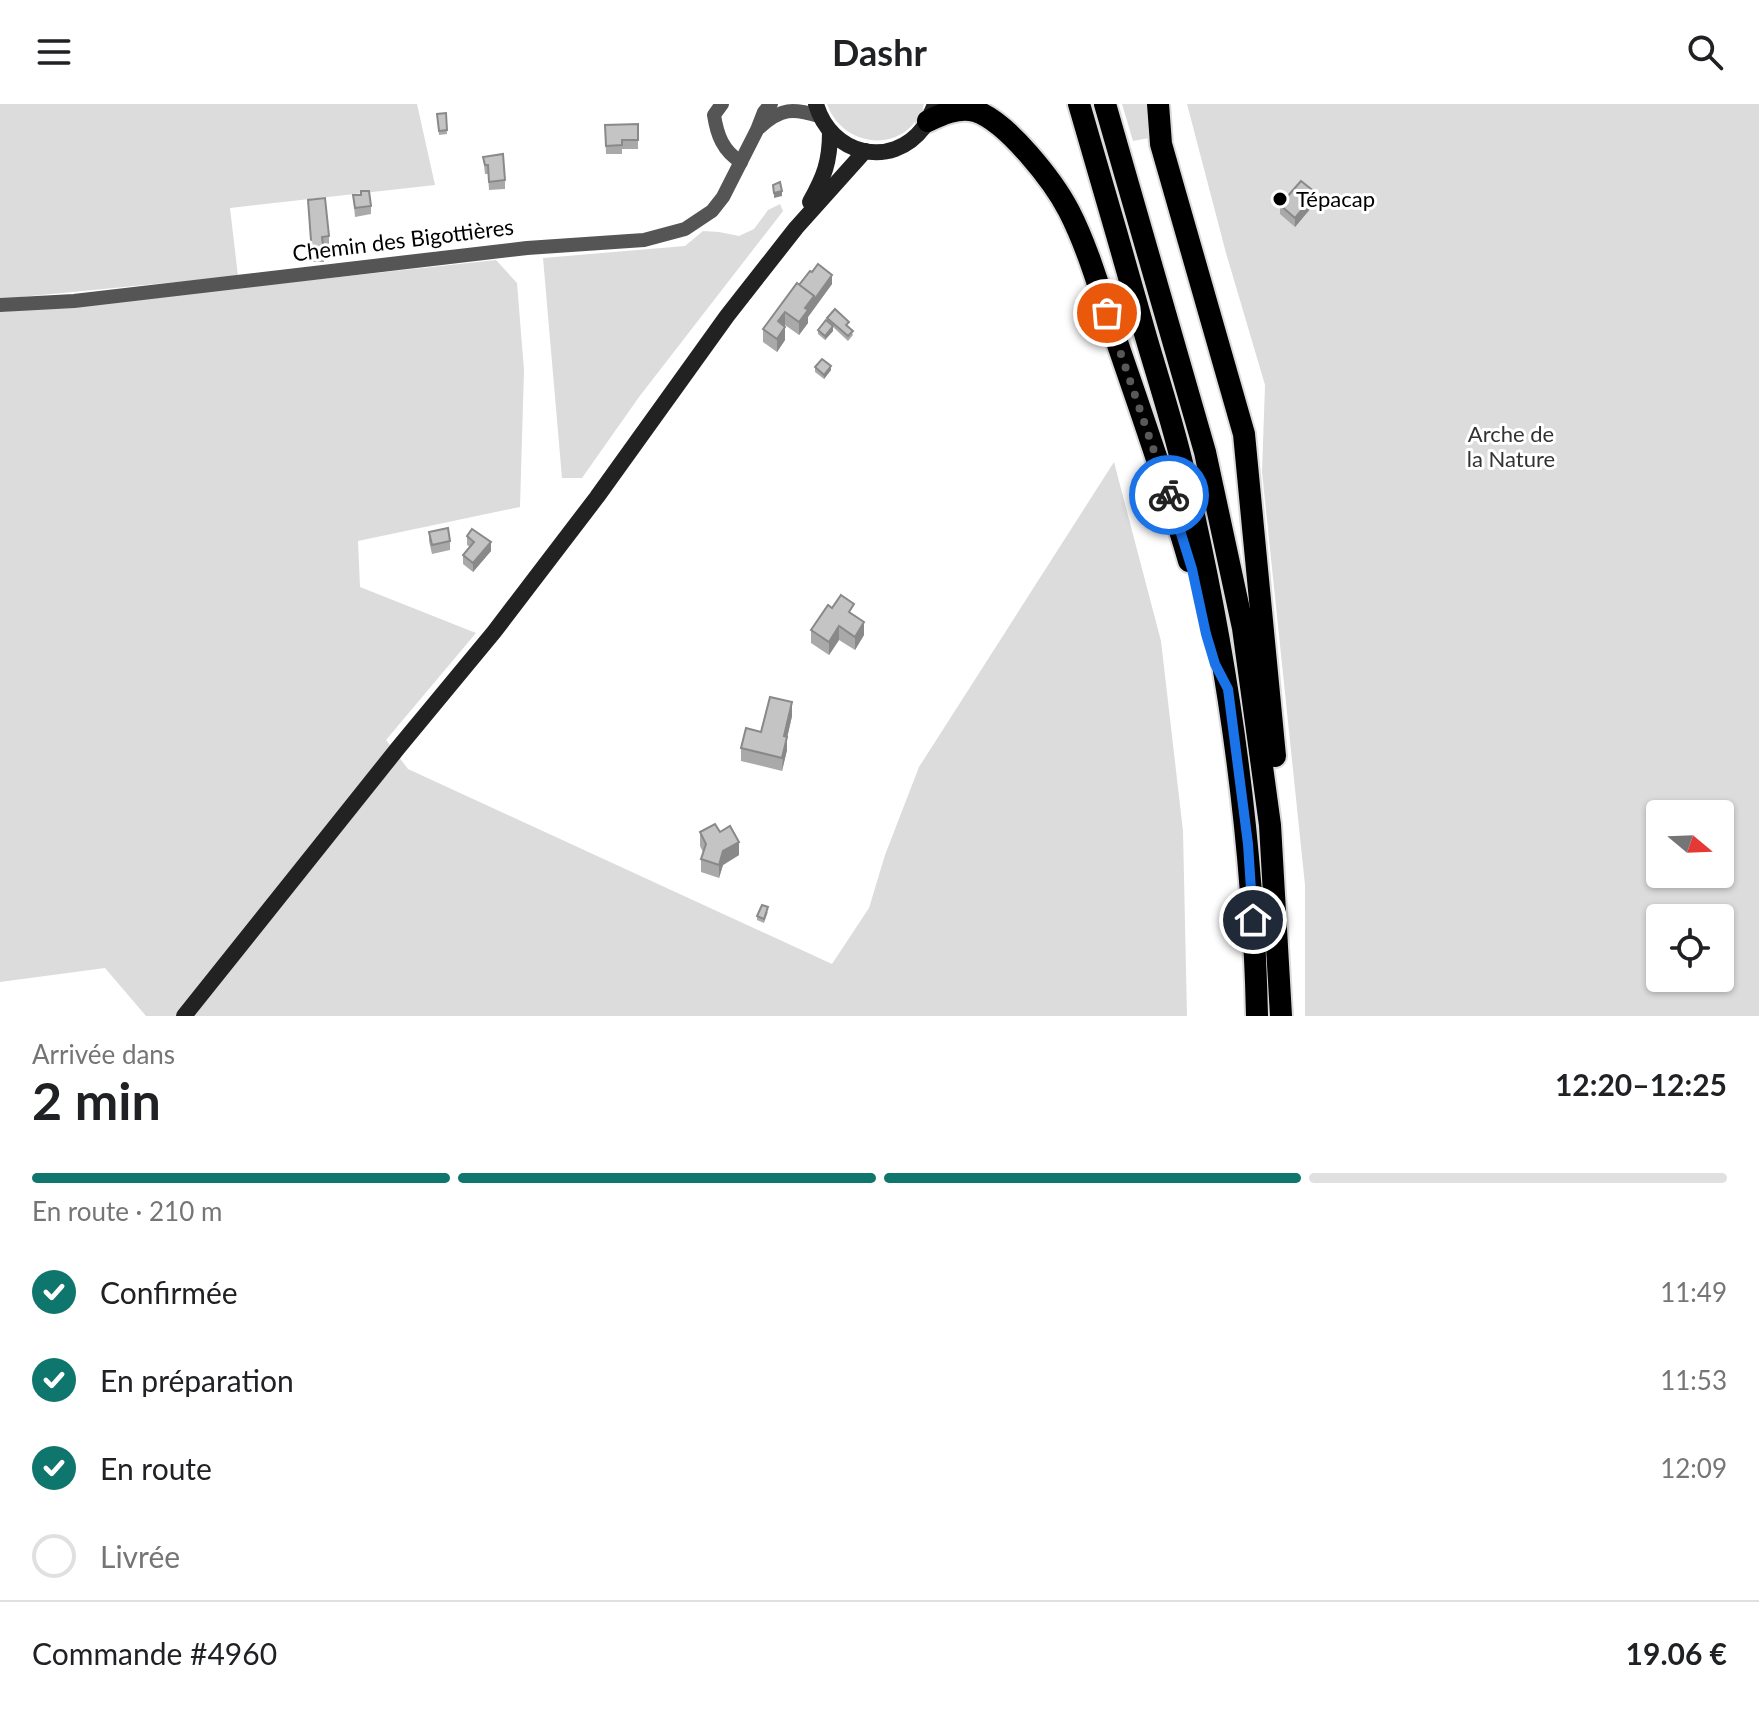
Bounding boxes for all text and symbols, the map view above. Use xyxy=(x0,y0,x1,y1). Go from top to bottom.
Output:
icon: menu xyxy=(32,30,76,74)
text: Dashr xyxy=(832,30,927,74)
icon: search xyxy=(1683,30,1727,74)
place label: Tépacap xyxy=(1296,185,1375,212)
marker: Tépacap xyxy=(1271,190,1289,208)
street label: Chemin des Bigottières xyxy=(291,213,515,266)
pin xyxy=(1073,279,1141,347)
icon: bag xyxy=(1085,291,1129,335)
park label: Arche de la Nature xyxy=(1467,420,1555,472)
courier xyxy=(1129,455,1209,535)
icon: bike xyxy=(1147,473,1191,517)
north arrow xyxy=(1646,800,1734,888)
map controls xyxy=(1646,800,1734,992)
pin xyxy=(1219,886,1287,954)
icon: home xyxy=(1231,898,1275,942)
button: locate xyxy=(1646,904,1734,992)
text: Arrivée dans xyxy=(32,1038,175,1070)
text: 12:20–12:25 xyxy=(1555,1066,1727,1102)
text: 2 min xyxy=(32,1069,161,1131)
text: En route · 210 m xyxy=(32,1195,222,1227)
icon: check xyxy=(32,1270,76,1314)
text: Confirmée xyxy=(100,1274,238,1310)
text: 11:49 xyxy=(1660,1276,1727,1308)
icon: check xyxy=(32,1358,76,1402)
text: En préparation xyxy=(100,1362,294,1398)
text: 11:53 xyxy=(1660,1364,1727,1396)
icon: check xyxy=(32,1446,76,1490)
text: En route xyxy=(100,1450,212,1486)
text: 12:09 xyxy=(1660,1452,1727,1484)
text: Livrée xyxy=(100,1538,180,1574)
text: Commande #4960 xyxy=(32,1635,277,1671)
text: 19.06 € xyxy=(1626,1635,1727,1671)

